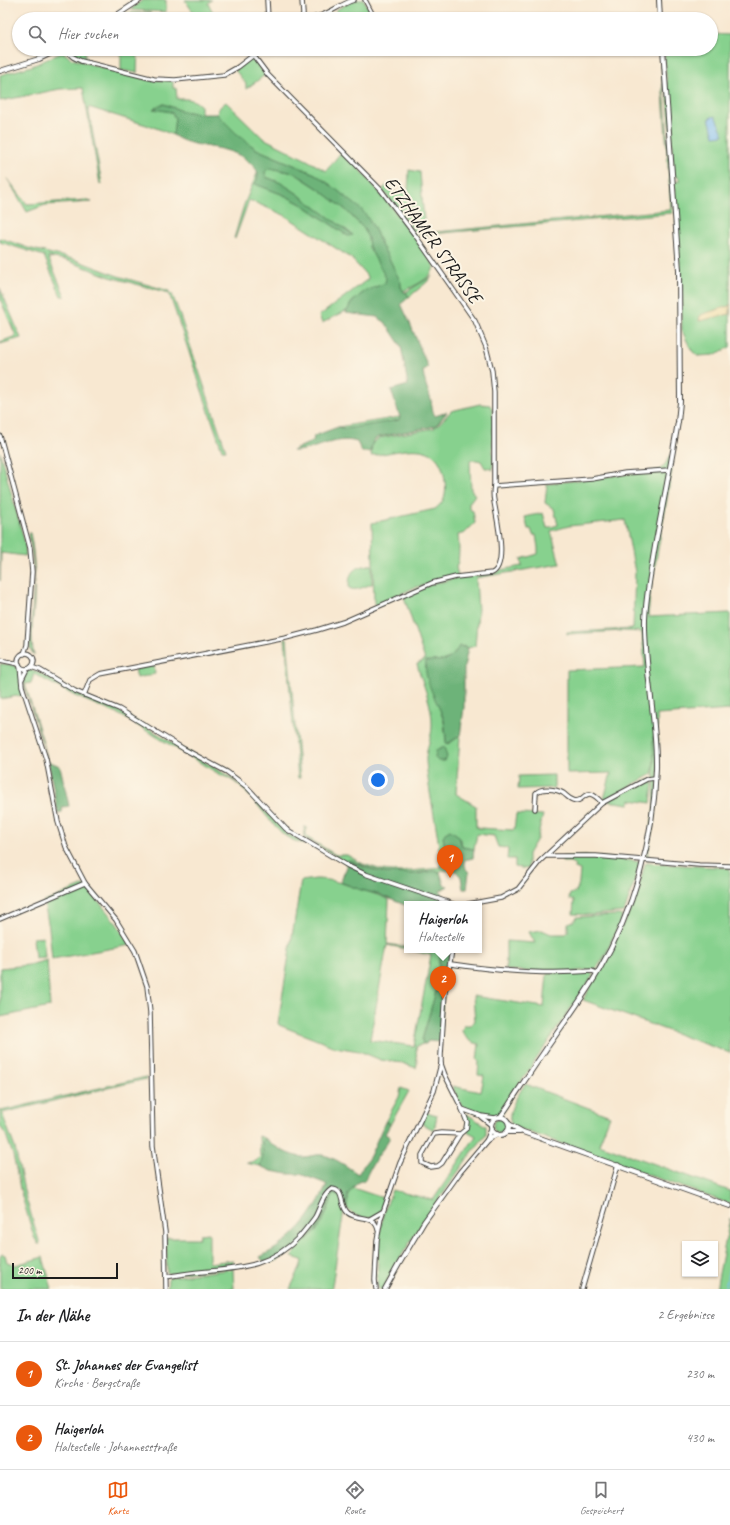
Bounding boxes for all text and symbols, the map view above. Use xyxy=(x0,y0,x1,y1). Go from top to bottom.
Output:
search box xyxy=(12,12,718,56)
icon: search xyxy=(26,23,48,45)
text: Hier suchen xyxy=(58,25,118,44)
street label: ETZHAMER STRASSE xyxy=(379,172,489,310)
your location xyxy=(368,770,388,790)
pin: 1 xyxy=(437,845,463,878)
popup xyxy=(404,901,482,953)
text: Haigerloh xyxy=(418,910,468,929)
text: Haltestelle xyxy=(418,929,464,945)
pin: 2 xyxy=(430,966,456,999)
map controls xyxy=(682,1241,718,1277)
button: layers xyxy=(682,1241,718,1277)
scale bar xyxy=(12,1261,118,1280)
text: 200 m xyxy=(18,1263,42,1277)
text: In der Nähe xyxy=(16,1305,89,1326)
text: 2 Ergebnisse xyxy=(658,1307,714,1323)
text: St. Johannes der Evangelist xyxy=(54,1356,196,1375)
text: 1 xyxy=(26,1366,32,1382)
text: 230 m xyxy=(686,1366,714,1382)
text: Kirche · Bergstraße xyxy=(54,1375,139,1391)
text: Haigerloh xyxy=(54,1420,103,1439)
text: 2 xyxy=(26,1430,32,1446)
text: 430 m xyxy=(686,1430,714,1446)
text: Haltestelle · Johannesstraße xyxy=(54,1439,177,1455)
tab: Karte xyxy=(107,1479,129,1517)
tab: Route xyxy=(344,1479,366,1517)
tab: Gespeichert xyxy=(580,1479,623,1517)

